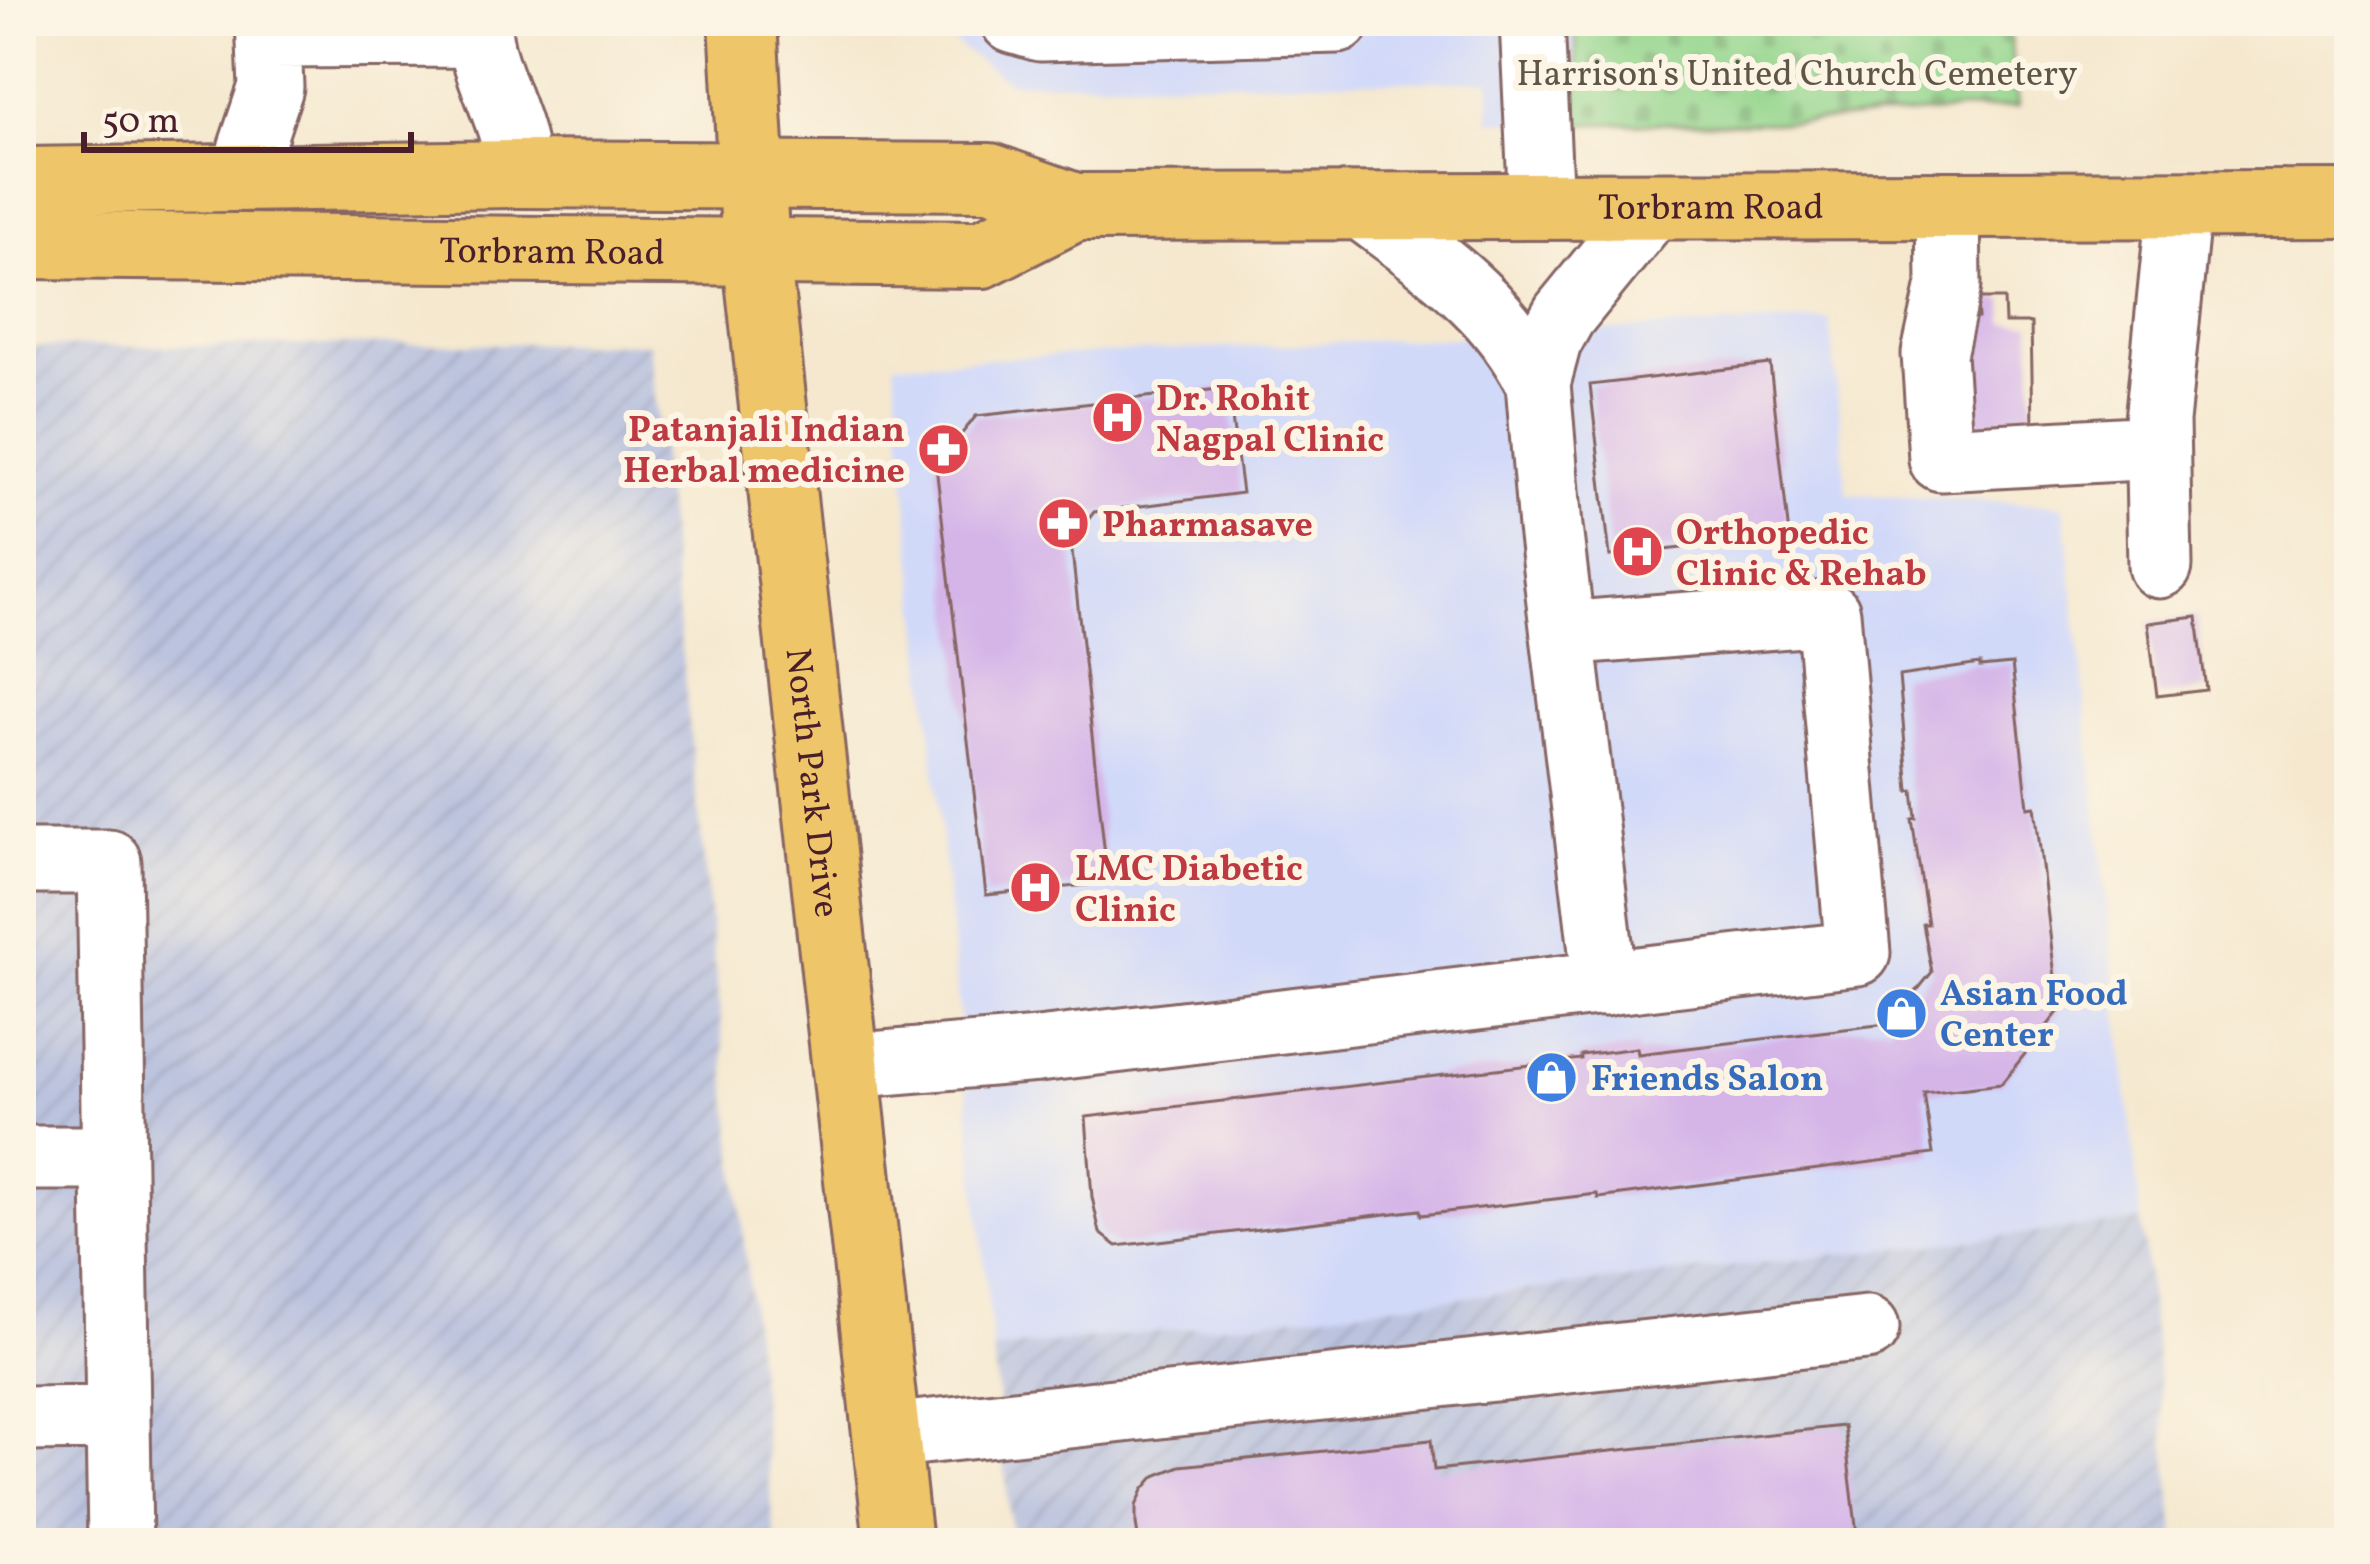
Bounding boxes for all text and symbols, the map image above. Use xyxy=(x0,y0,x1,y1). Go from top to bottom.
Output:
park label: Harrison's United Church Cemetery xyxy=(1516,51,2078,101)
scale bar xyxy=(84,78,411,152)
text: 50 m xyxy=(102,98,179,148)
street label: Torbram Road xyxy=(1598,184,1824,235)
street label: Torbram Road xyxy=(439,228,665,280)
place label: Dr. Rohit Nagpal Clinic xyxy=(1156,376,1384,467)
hospital icon: Dr. Rohit Nagpal Clinic xyxy=(1089,390,1145,446)
place label: Patanjali Indian Herbal medicine xyxy=(623,407,905,498)
pharmacy icon: Patanjali Indian Herbal medicine xyxy=(916,421,972,477)
pharmacy icon: Pharmasave xyxy=(1035,495,1091,551)
place label: Pharmasave xyxy=(1102,502,1313,552)
place label: Orthopedic Clinic & Rehab xyxy=(1676,510,1927,601)
hospital icon: Orthopedic Clinic & Rehab xyxy=(1609,524,1665,580)
street label: North Park Drive xyxy=(771,645,850,920)
place label: LMC Diabetic Clinic xyxy=(1075,846,1303,937)
hospital icon: LMC Diabetic Clinic xyxy=(1008,860,1064,916)
place label: Asian Food Center xyxy=(1940,971,2128,1062)
shop icon: Asian Food Center xyxy=(1873,985,1929,1041)
shop icon: Friends Salon xyxy=(1524,1049,1580,1105)
place label: Friends Salon xyxy=(1591,1056,1823,1106)

